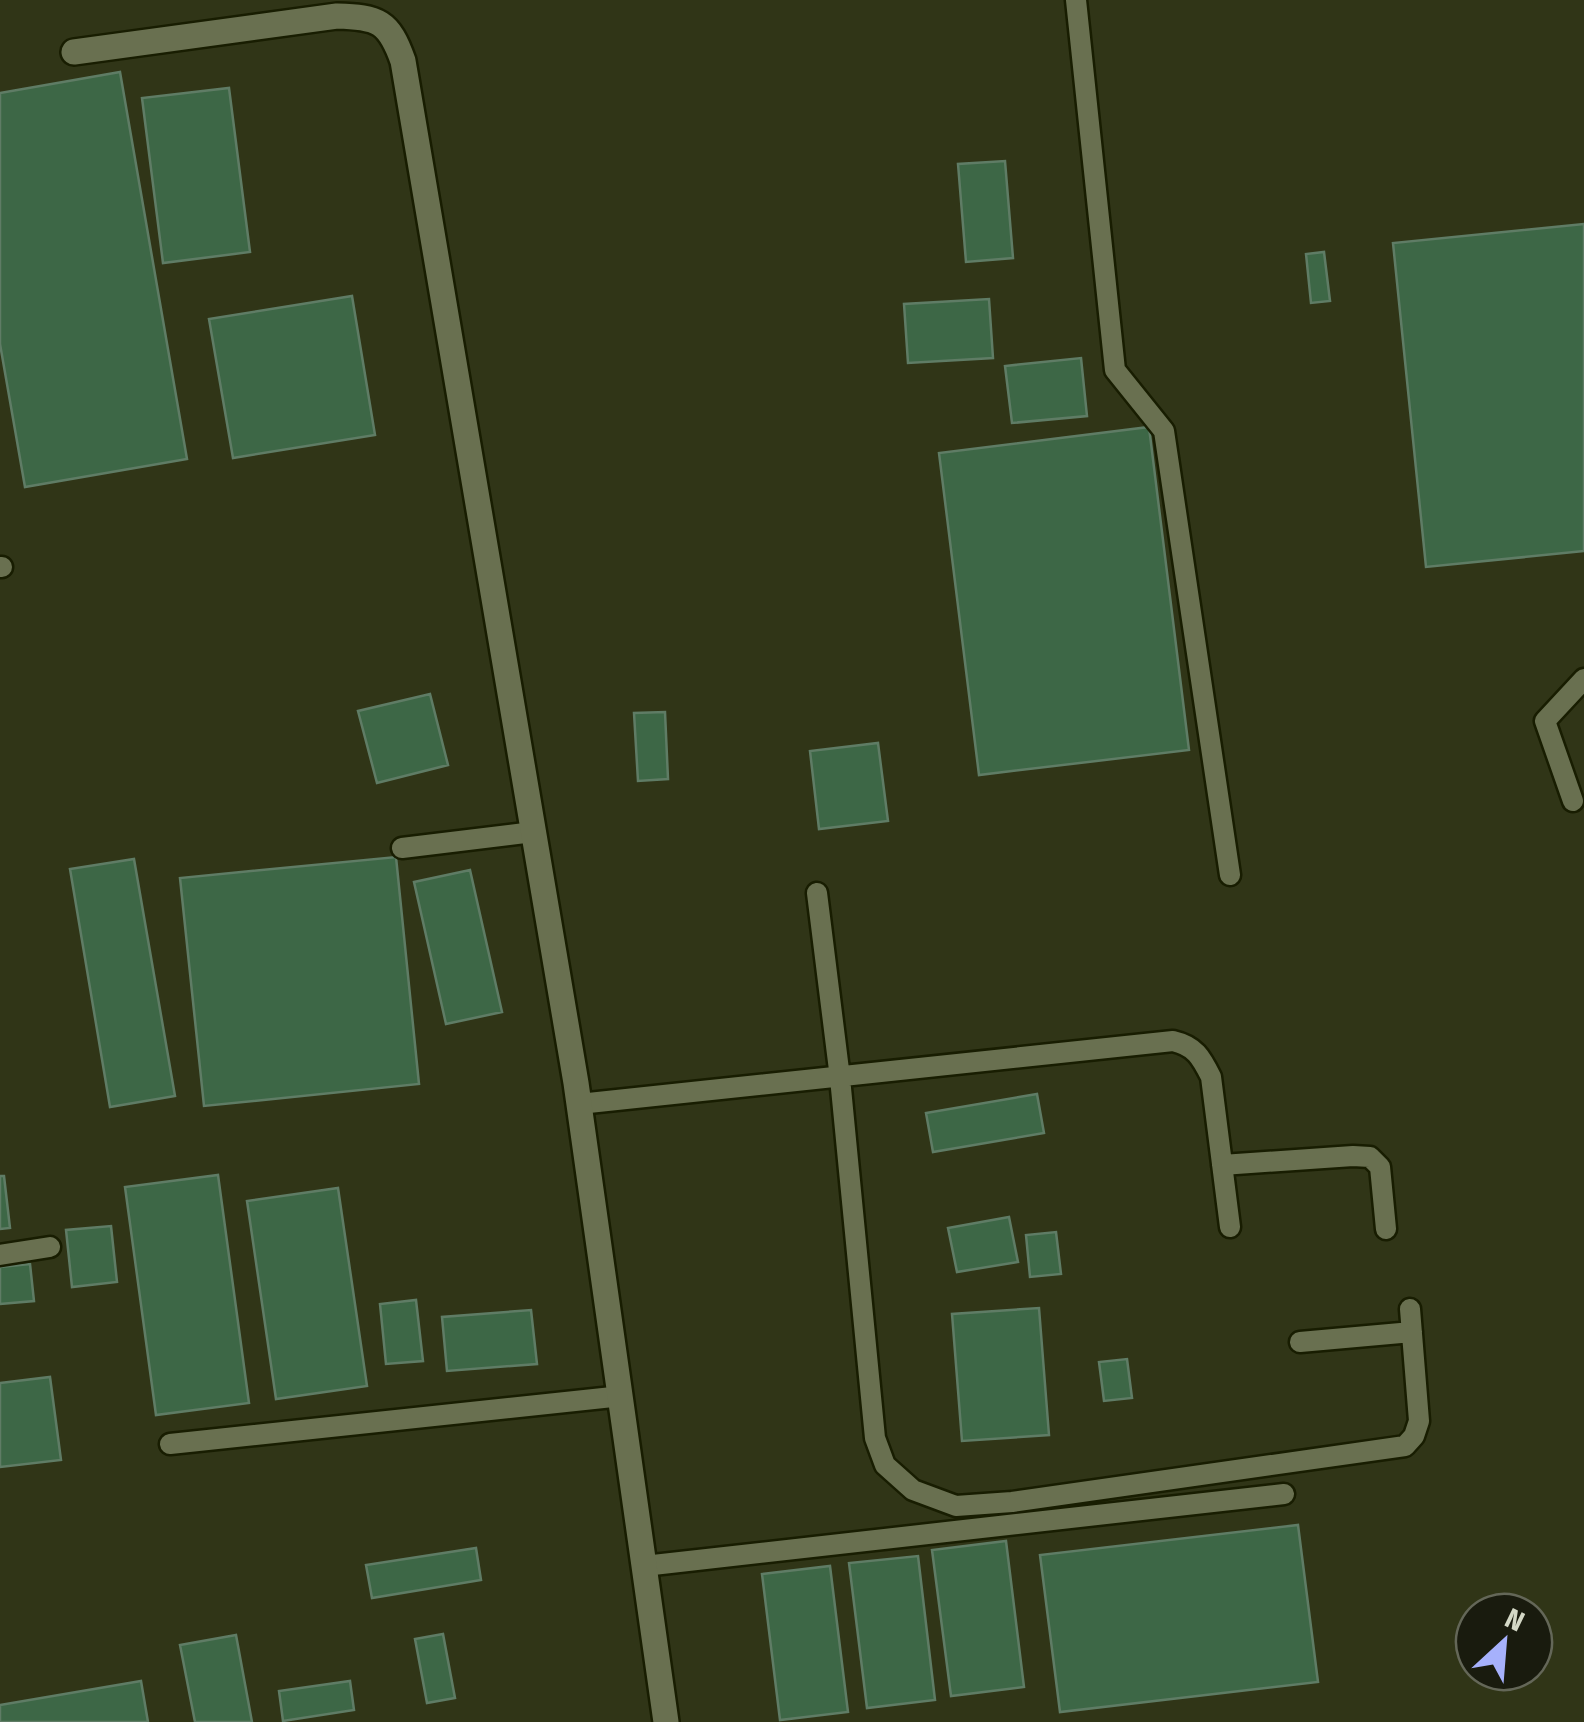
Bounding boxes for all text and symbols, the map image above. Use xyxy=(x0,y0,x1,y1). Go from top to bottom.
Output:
north arrow xyxy=(1454,1592,1554,1692)
text: N xyxy=(1500,1601,1530,1638)

